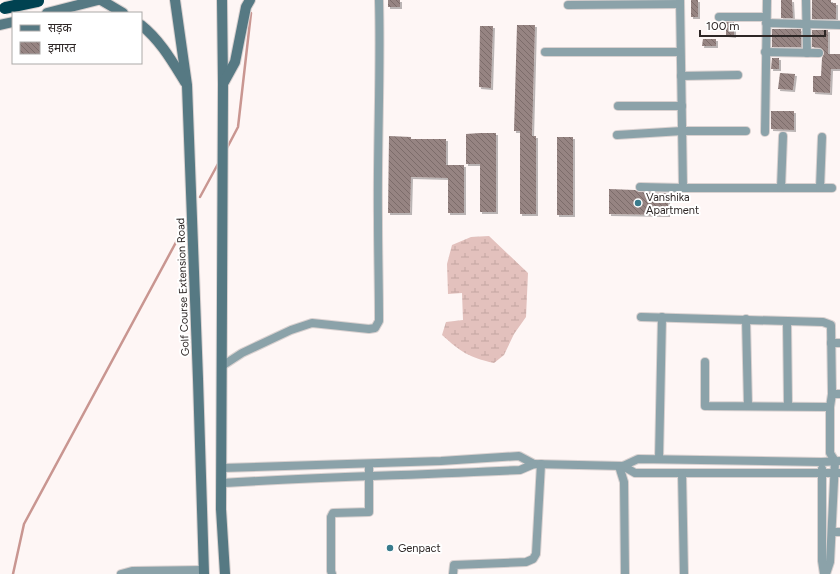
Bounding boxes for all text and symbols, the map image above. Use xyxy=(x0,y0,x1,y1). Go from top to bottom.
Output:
legend xyxy=(12,12,142,64)
scale bar xyxy=(700,12,825,38)
text: 100 m xyxy=(706,19,740,33)
text: सड़क xyxy=(48,21,73,35)
text: इमारत xyxy=(48,41,77,55)
place label: Vanshika Apartment xyxy=(646,191,699,217)
marker: Vanshika Apartment xyxy=(633,198,643,208)
street label: Golf Course Extension Road xyxy=(174,218,192,356)
place label: Genpact xyxy=(398,542,441,555)
marker: Genpact xyxy=(385,543,395,553)

